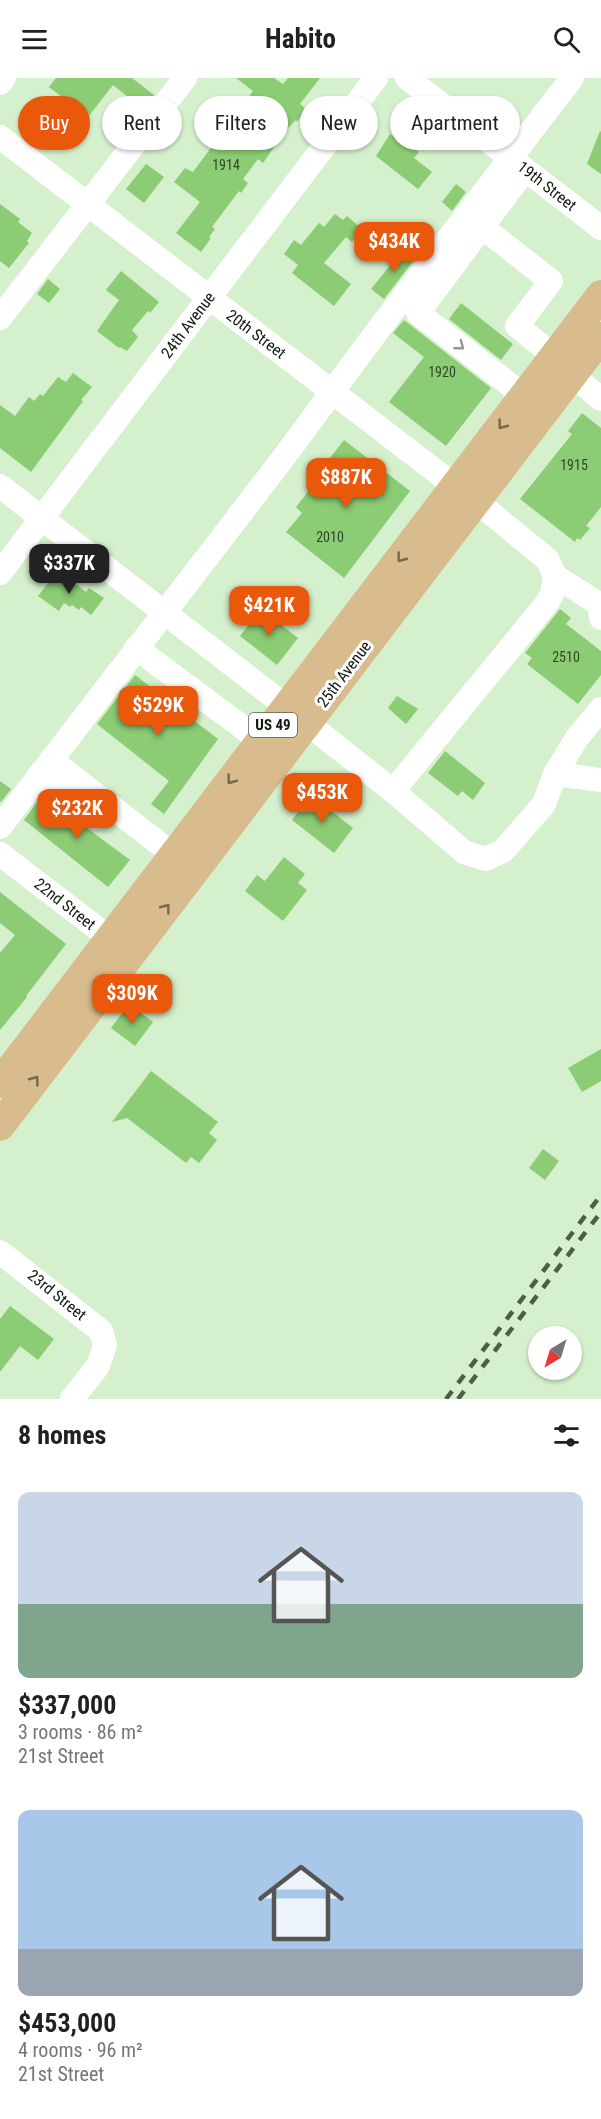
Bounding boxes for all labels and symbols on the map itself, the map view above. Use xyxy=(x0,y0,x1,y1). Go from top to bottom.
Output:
house number: 1914 xyxy=(212,157,240,173)
street label: 19th Street xyxy=(514,157,580,215)
pin: $434K xyxy=(352,222,436,273)
street label: 24th Avenue xyxy=(157,288,219,362)
street label: 20th Street xyxy=(223,306,290,363)
one-way arrow xyxy=(453,339,464,350)
house number: 1920 xyxy=(428,364,456,380)
one-way arrow xyxy=(498,418,509,429)
house number: 1915 xyxy=(560,457,588,473)
pin: $887K xyxy=(304,458,388,509)
house number: 2010 xyxy=(316,529,344,545)
pin: $337K xyxy=(27,544,111,595)
one-way arrow xyxy=(397,551,408,562)
pin: $421K xyxy=(227,586,311,637)
street label: 25th Avenue xyxy=(313,637,375,711)
house number: 2510 xyxy=(552,649,580,665)
pin: $529K xyxy=(116,686,200,737)
road number: US 49 xyxy=(249,713,297,737)
one-way arrow xyxy=(228,773,239,784)
pin: $453K xyxy=(280,773,364,824)
pin: $232K xyxy=(35,789,119,840)
street label: 22nd Street xyxy=(31,874,100,934)
one-way arrow xyxy=(159,904,170,915)
pin: $309K xyxy=(90,974,174,1025)
one-way arrow xyxy=(28,1075,39,1086)
street label: 23rd Street xyxy=(24,1266,90,1324)
north arrow xyxy=(528,1326,582,1380)

